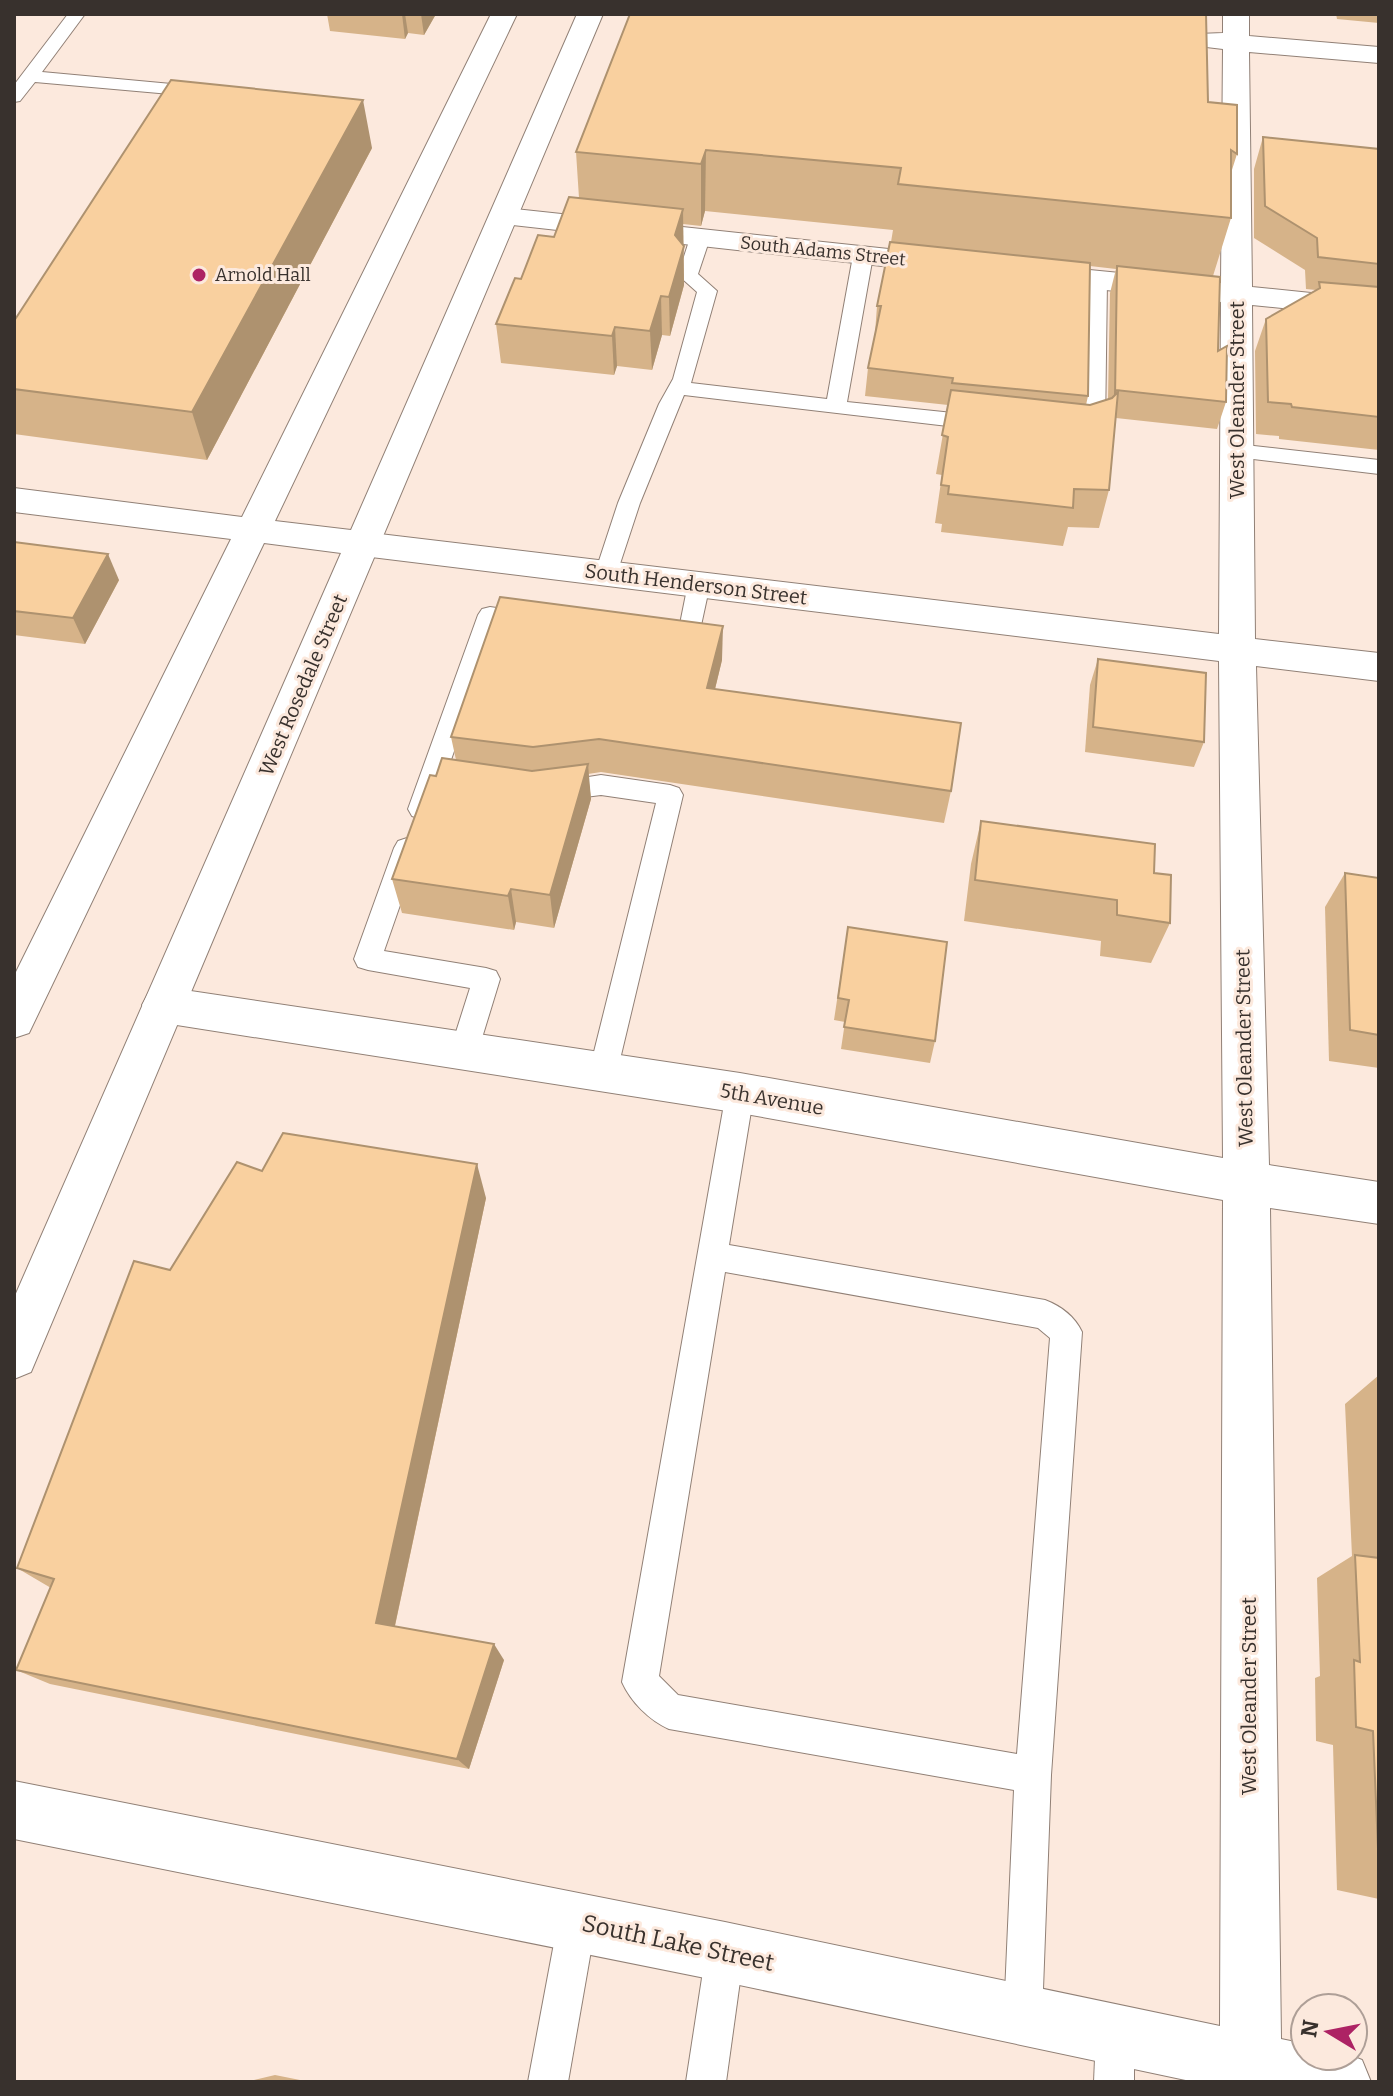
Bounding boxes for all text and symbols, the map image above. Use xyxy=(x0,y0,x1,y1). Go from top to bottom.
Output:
street label: South Adams Street xyxy=(739,231,907,271)
place label: Arnold Hall xyxy=(215,264,311,286)
marker: Arnold Hall xyxy=(190,266,208,284)
street label: West Oleander Street xyxy=(1225,301,1249,499)
street label: South Henderson Street xyxy=(583,558,809,610)
street label: West Rosedale Street xyxy=(254,590,352,780)
street label: West Oleander Street xyxy=(1230,949,1258,1147)
street label: 5th Avenue xyxy=(718,1078,826,1120)
street label: West Oleander Street xyxy=(1237,1597,1261,1795)
street label: South Lake Street xyxy=(579,1909,777,1977)
north arrow xyxy=(1289,1992,1369,2072)
text: N xyxy=(1295,2018,1325,2039)

